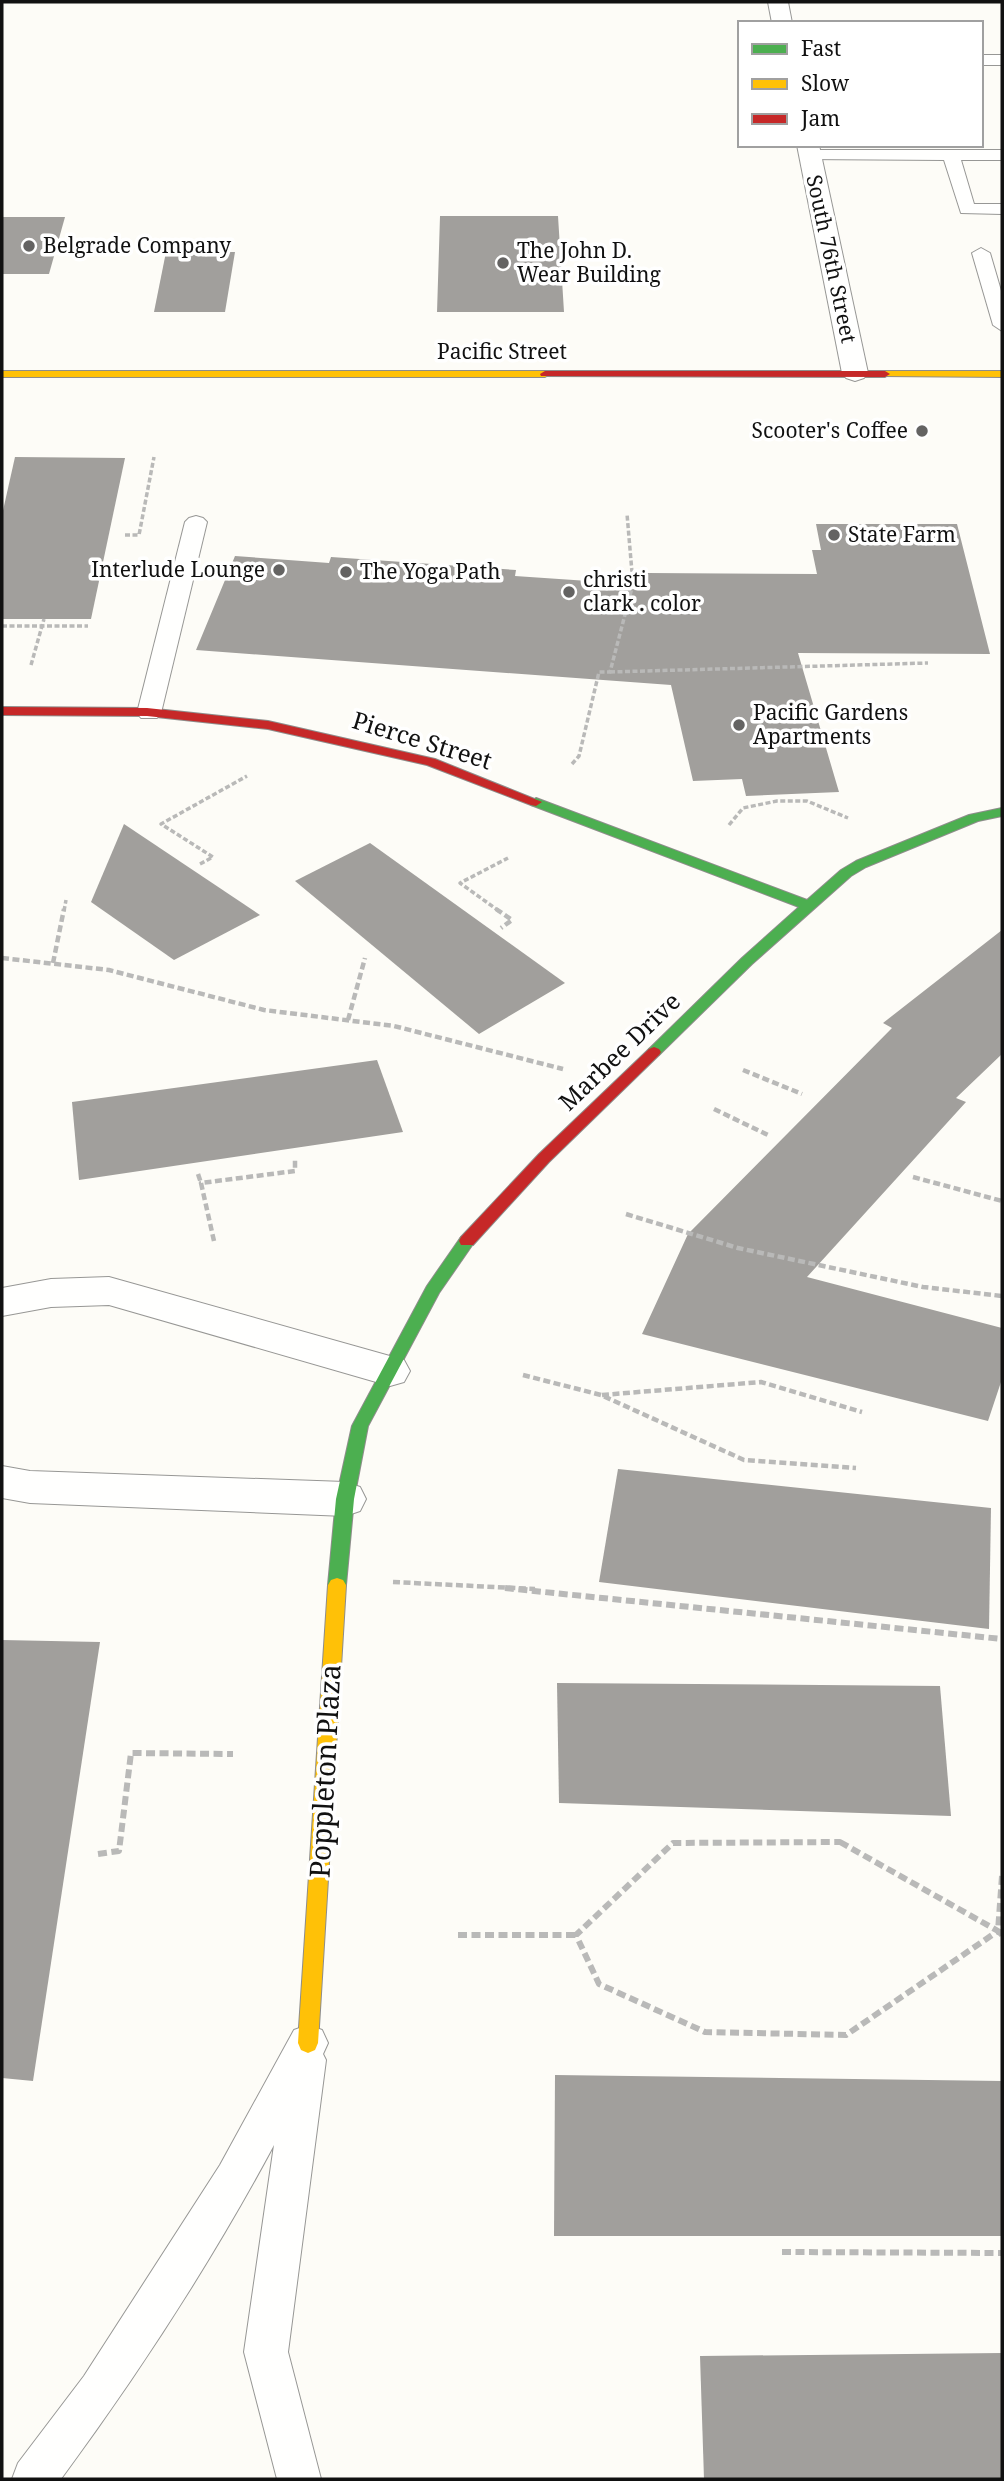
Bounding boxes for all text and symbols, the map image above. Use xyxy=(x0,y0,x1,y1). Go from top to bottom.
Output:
legend xyxy=(738,21,983,147)
text: Fast xyxy=(801,34,841,62)
text: Slow xyxy=(801,69,850,97)
text: Jam xyxy=(800,104,840,132)
street label: South 76th Street xyxy=(800,172,863,345)
place label: Belgrade Company xyxy=(43,231,231,259)
place label: The John D. Wear Building xyxy=(517,236,662,288)
marker: Belgrade Company xyxy=(21,238,37,254)
marker: The John D. Wear Building xyxy=(495,255,511,271)
street label: Pacific Street xyxy=(437,337,567,365)
place label: Scooter's Coffee xyxy=(752,416,908,444)
marker: Scooter's Coffee xyxy=(914,423,930,439)
place label: State Farm xyxy=(848,520,956,548)
marker: State Farm xyxy=(826,527,842,543)
place label: Interlude Lounge xyxy=(91,555,265,583)
place label: The Yoga Path xyxy=(360,557,501,585)
marker: Interlude Lounge xyxy=(271,562,287,578)
marker: The Yoga Path xyxy=(338,564,354,580)
place label: christi clark . color xyxy=(583,565,701,617)
marker: christi clark . color xyxy=(561,584,577,600)
place label: Pacific Gardens Apartments xyxy=(753,698,908,750)
street label: Pierce Street xyxy=(349,703,496,776)
marker: Pacific Gardens Apartments xyxy=(731,717,747,733)
street label: Marbee Drive xyxy=(551,984,687,1117)
street label: Poppleton Plaza xyxy=(299,1663,349,1879)

